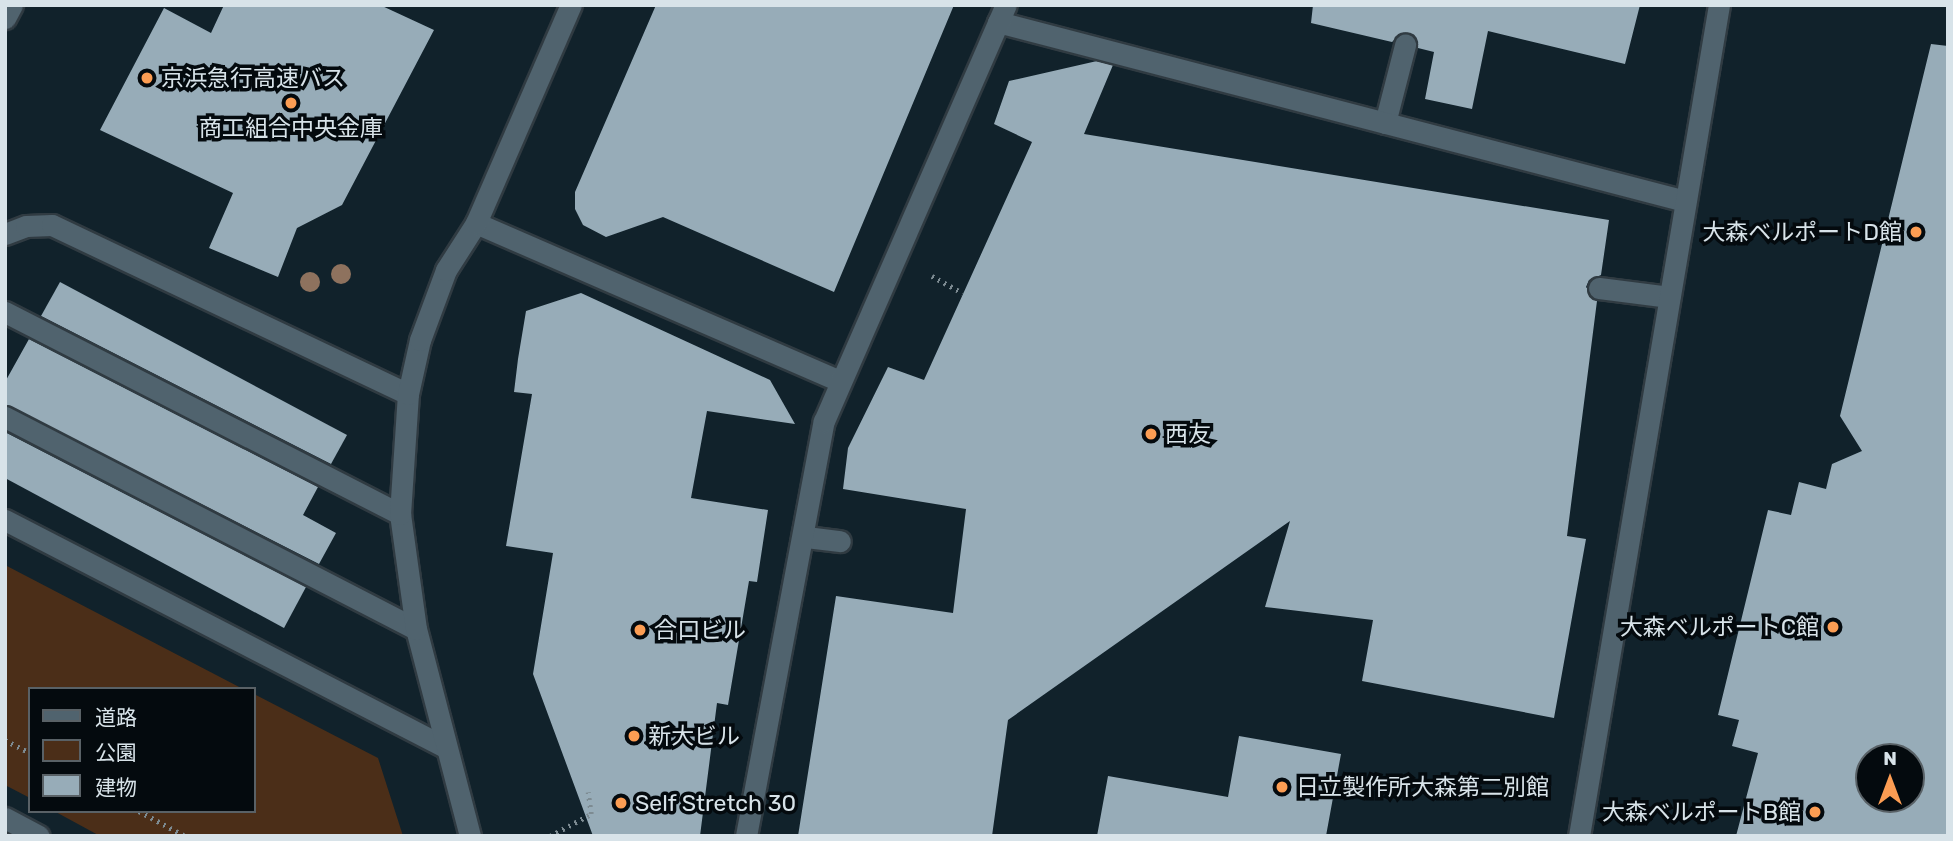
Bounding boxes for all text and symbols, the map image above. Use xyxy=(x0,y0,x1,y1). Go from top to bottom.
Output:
place label: 京浜急行高速バス xyxy=(161,64,345,92)
marker: 京浜急行高速バス xyxy=(139,70,155,86)
marker: 商工組合中央金庫 xyxy=(283,95,299,111)
place label: 商工組合中央金庫 xyxy=(199,114,383,142)
place label: 大森ベルポートD館 xyxy=(1702,218,1902,246)
marker: 大森ベルポートD館 xyxy=(1908,224,1924,240)
place label: 西友 xyxy=(1165,420,1211,448)
marker: 西友 xyxy=(1143,426,1159,442)
place label: 大森ベルポートC館 xyxy=(1620,613,1819,641)
place label: 合口ビル xyxy=(654,616,746,644)
marker: 大森ベルポートC館 xyxy=(1825,619,1841,635)
marker: 合口ビル xyxy=(632,622,648,638)
legend xyxy=(28,687,256,813)
text: 道路 xyxy=(95,705,137,730)
place label: 新大ビル xyxy=(648,722,740,750)
marker: 新大ビル xyxy=(626,728,642,744)
text: 公園 xyxy=(95,740,137,765)
north arrow xyxy=(1855,743,1925,813)
text: N xyxy=(1883,747,1897,770)
place label: 日立製作所大森第二別館 xyxy=(1296,773,1549,801)
text: 建物 xyxy=(95,775,137,800)
marker: 日立製作所大森第二別館 xyxy=(1274,779,1290,795)
place label: Self Stretch 30 xyxy=(635,789,797,817)
marker: Self Stretch 30 xyxy=(613,795,629,811)
place label: 大森ベルポートB館 xyxy=(1602,798,1801,826)
marker: 大森ベルポートB館 xyxy=(1807,804,1823,820)

